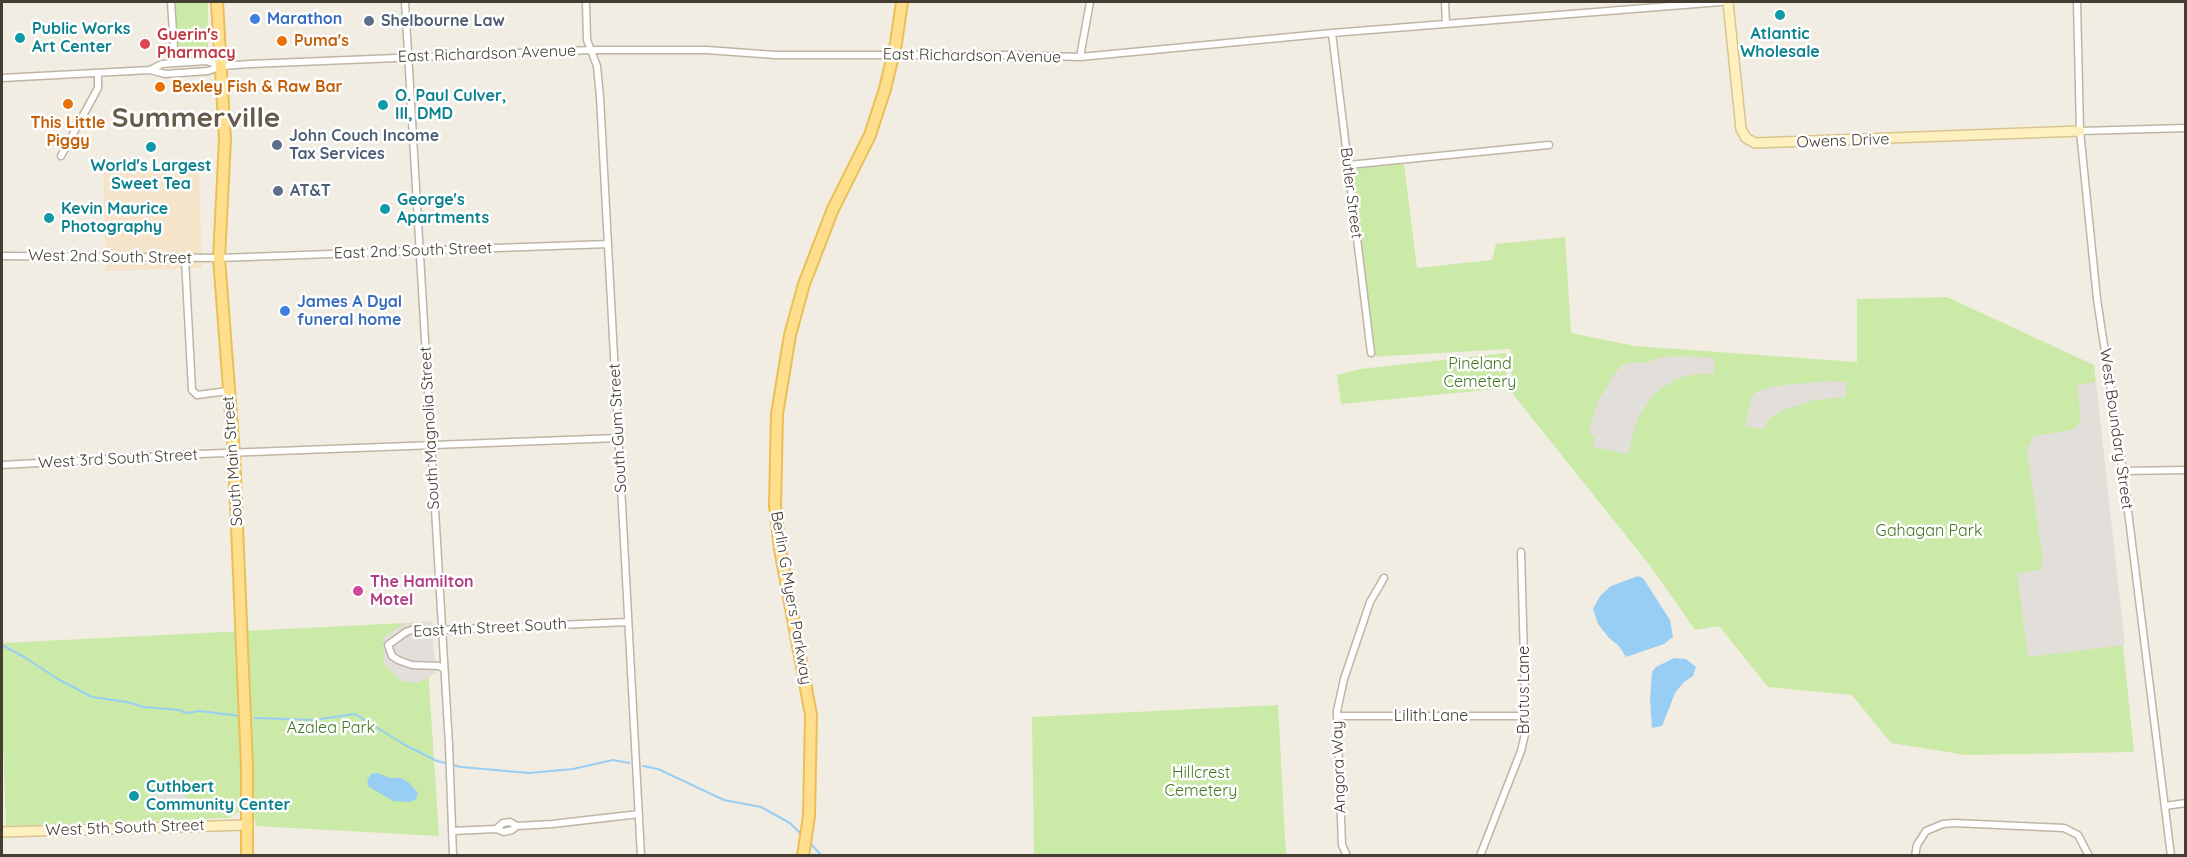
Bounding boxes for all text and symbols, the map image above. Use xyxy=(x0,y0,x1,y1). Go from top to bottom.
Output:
marker: Atlantic Wholesale xyxy=(1773,8,1787,22)
place label: Marathon xyxy=(267,9,342,29)
place label: Shelbourne Law xyxy=(381,11,505,31)
marker: Marathon xyxy=(248,12,262,26)
marker: Shelbourne Law xyxy=(362,14,376,28)
place label: Public Works Art Center xyxy=(32,19,130,57)
place label: Atlantic Wholesale xyxy=(1740,24,1820,62)
place label: Guerin's Pharmacy xyxy=(157,25,236,63)
marker: Public Works Art Center xyxy=(13,31,27,45)
place label: Puma's xyxy=(294,31,349,51)
marker: Puma's xyxy=(275,34,289,48)
marker: Guerin's Pharmacy xyxy=(138,37,152,51)
street label: East Richardson Avenue xyxy=(398,41,576,67)
street label: East Richardson Avenue xyxy=(883,45,1061,67)
place label: Bexley Fish & Raw Bar xyxy=(172,77,342,97)
marker: Bexley Fish & Raw Bar xyxy=(153,80,167,94)
place label: O. Paul Culver, III, DMD xyxy=(395,86,506,124)
marker: This Little Piggy xyxy=(61,97,75,111)
marker: O. Paul Culver, III, DMD xyxy=(376,98,390,112)
district label: Summerville xyxy=(112,102,280,136)
place label: This Little Piggy xyxy=(31,113,105,151)
place label: John Couch Income Tax Services xyxy=(289,126,439,164)
street label: Owens Drive xyxy=(1796,130,1890,152)
marker: John Couch Income Tax Services xyxy=(270,138,284,152)
marker: World's Largest Sweet Tea xyxy=(144,140,158,154)
street label: Butler Street xyxy=(1336,146,1366,240)
place label: World's Largest Sweet Tea xyxy=(91,156,211,194)
place label: AT&T xyxy=(290,181,331,201)
marker: AT&T xyxy=(271,184,285,198)
place label: George's Apartments xyxy=(397,190,489,228)
place label: Kevin Maurice Photography xyxy=(61,199,168,237)
marker: George's Apartments xyxy=(378,202,392,216)
marker: Kevin Maurice Photography xyxy=(42,211,56,225)
street label: East 2nd South Street xyxy=(333,239,493,263)
street label: West 2nd South Street xyxy=(28,246,192,268)
place label: James A Dyal funeral home xyxy=(297,292,402,330)
marker: James A Dyal funeral home xyxy=(278,304,292,318)
street label: South Magnolia Street xyxy=(416,346,444,510)
street label: West Boundary Street xyxy=(2095,347,2137,511)
park label: Pineland Cemetery xyxy=(1444,354,1516,392)
street label: South Gum Street xyxy=(605,363,631,493)
street label: South Main Street xyxy=(219,395,247,527)
street label: West 3rd South Street xyxy=(38,445,198,473)
street label: Berlin G Myers Parkway xyxy=(766,510,816,686)
park label: Gahagan Park xyxy=(1876,521,1982,541)
place label: The Hamilton Motel xyxy=(370,572,474,610)
marker: The Hamilton Motel xyxy=(351,584,365,598)
street label: East 4th Street South xyxy=(413,614,567,642)
street label: Brutus Lane xyxy=(1514,646,1534,734)
street label: Lilith Lane xyxy=(1394,706,1468,726)
park label: Azalea Park xyxy=(287,718,375,738)
street label: Angora Way xyxy=(1328,720,1350,814)
park label: Hillcrest Cemetery xyxy=(1165,763,1237,801)
place label: Cuthbert Community Center xyxy=(146,777,290,815)
marker: Cuthbert Community Center xyxy=(127,789,141,803)
street label: West 5th South Street xyxy=(45,816,205,840)

